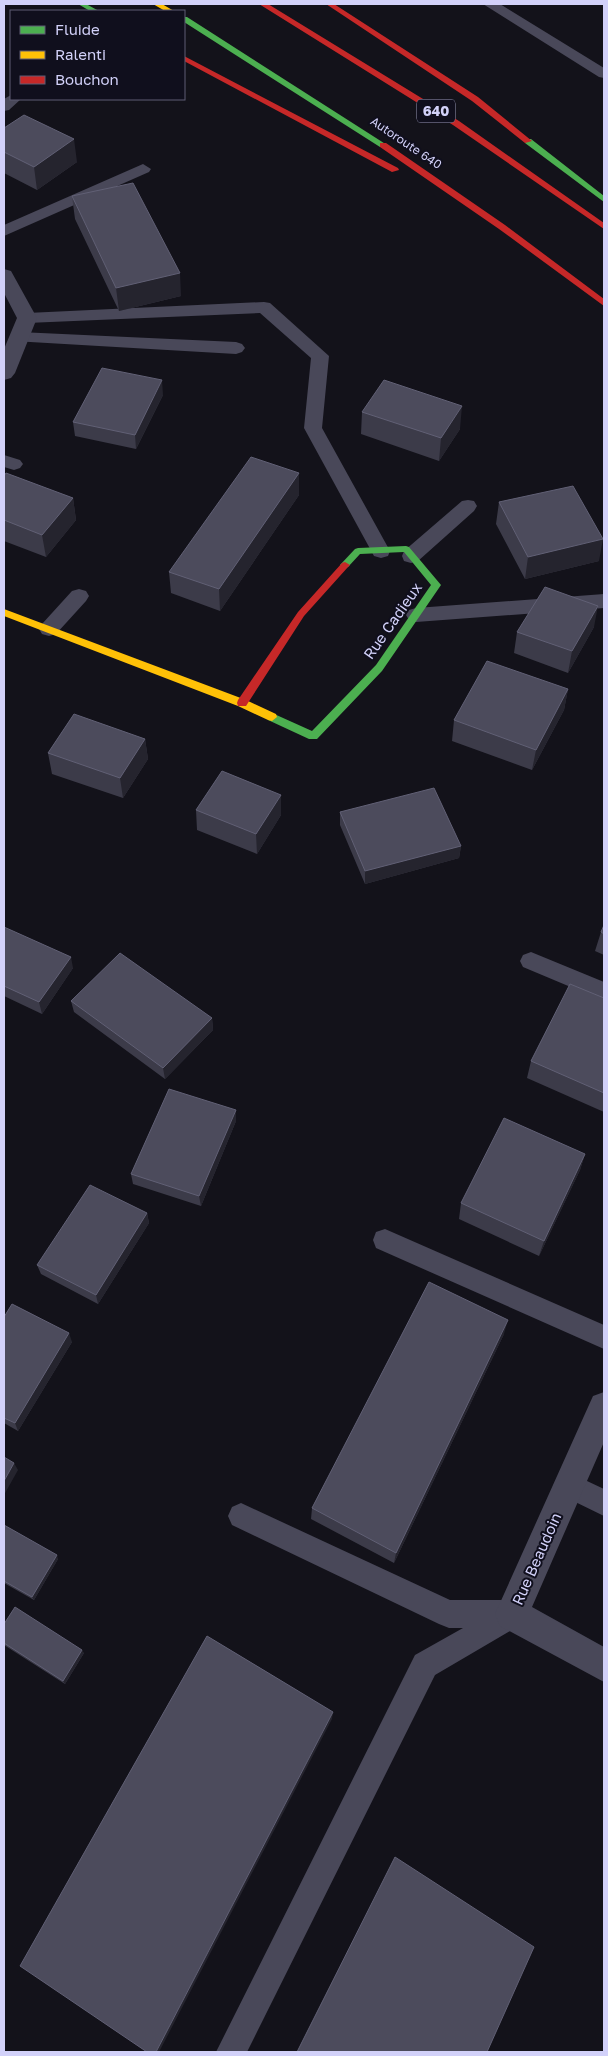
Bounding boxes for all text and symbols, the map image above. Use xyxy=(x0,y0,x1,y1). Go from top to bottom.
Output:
legend xyxy=(10,10,185,100)
text: Fluide xyxy=(55,20,100,38)
text: Ralenti xyxy=(55,45,106,63)
text: Bouchon xyxy=(55,70,119,88)
road number: 640 xyxy=(417,100,455,122)
street label: Autoroute 640 xyxy=(368,113,445,172)
street label: Rue Cadieux xyxy=(359,579,425,662)
street label: Rue Beaudoin xyxy=(508,1510,564,1608)

